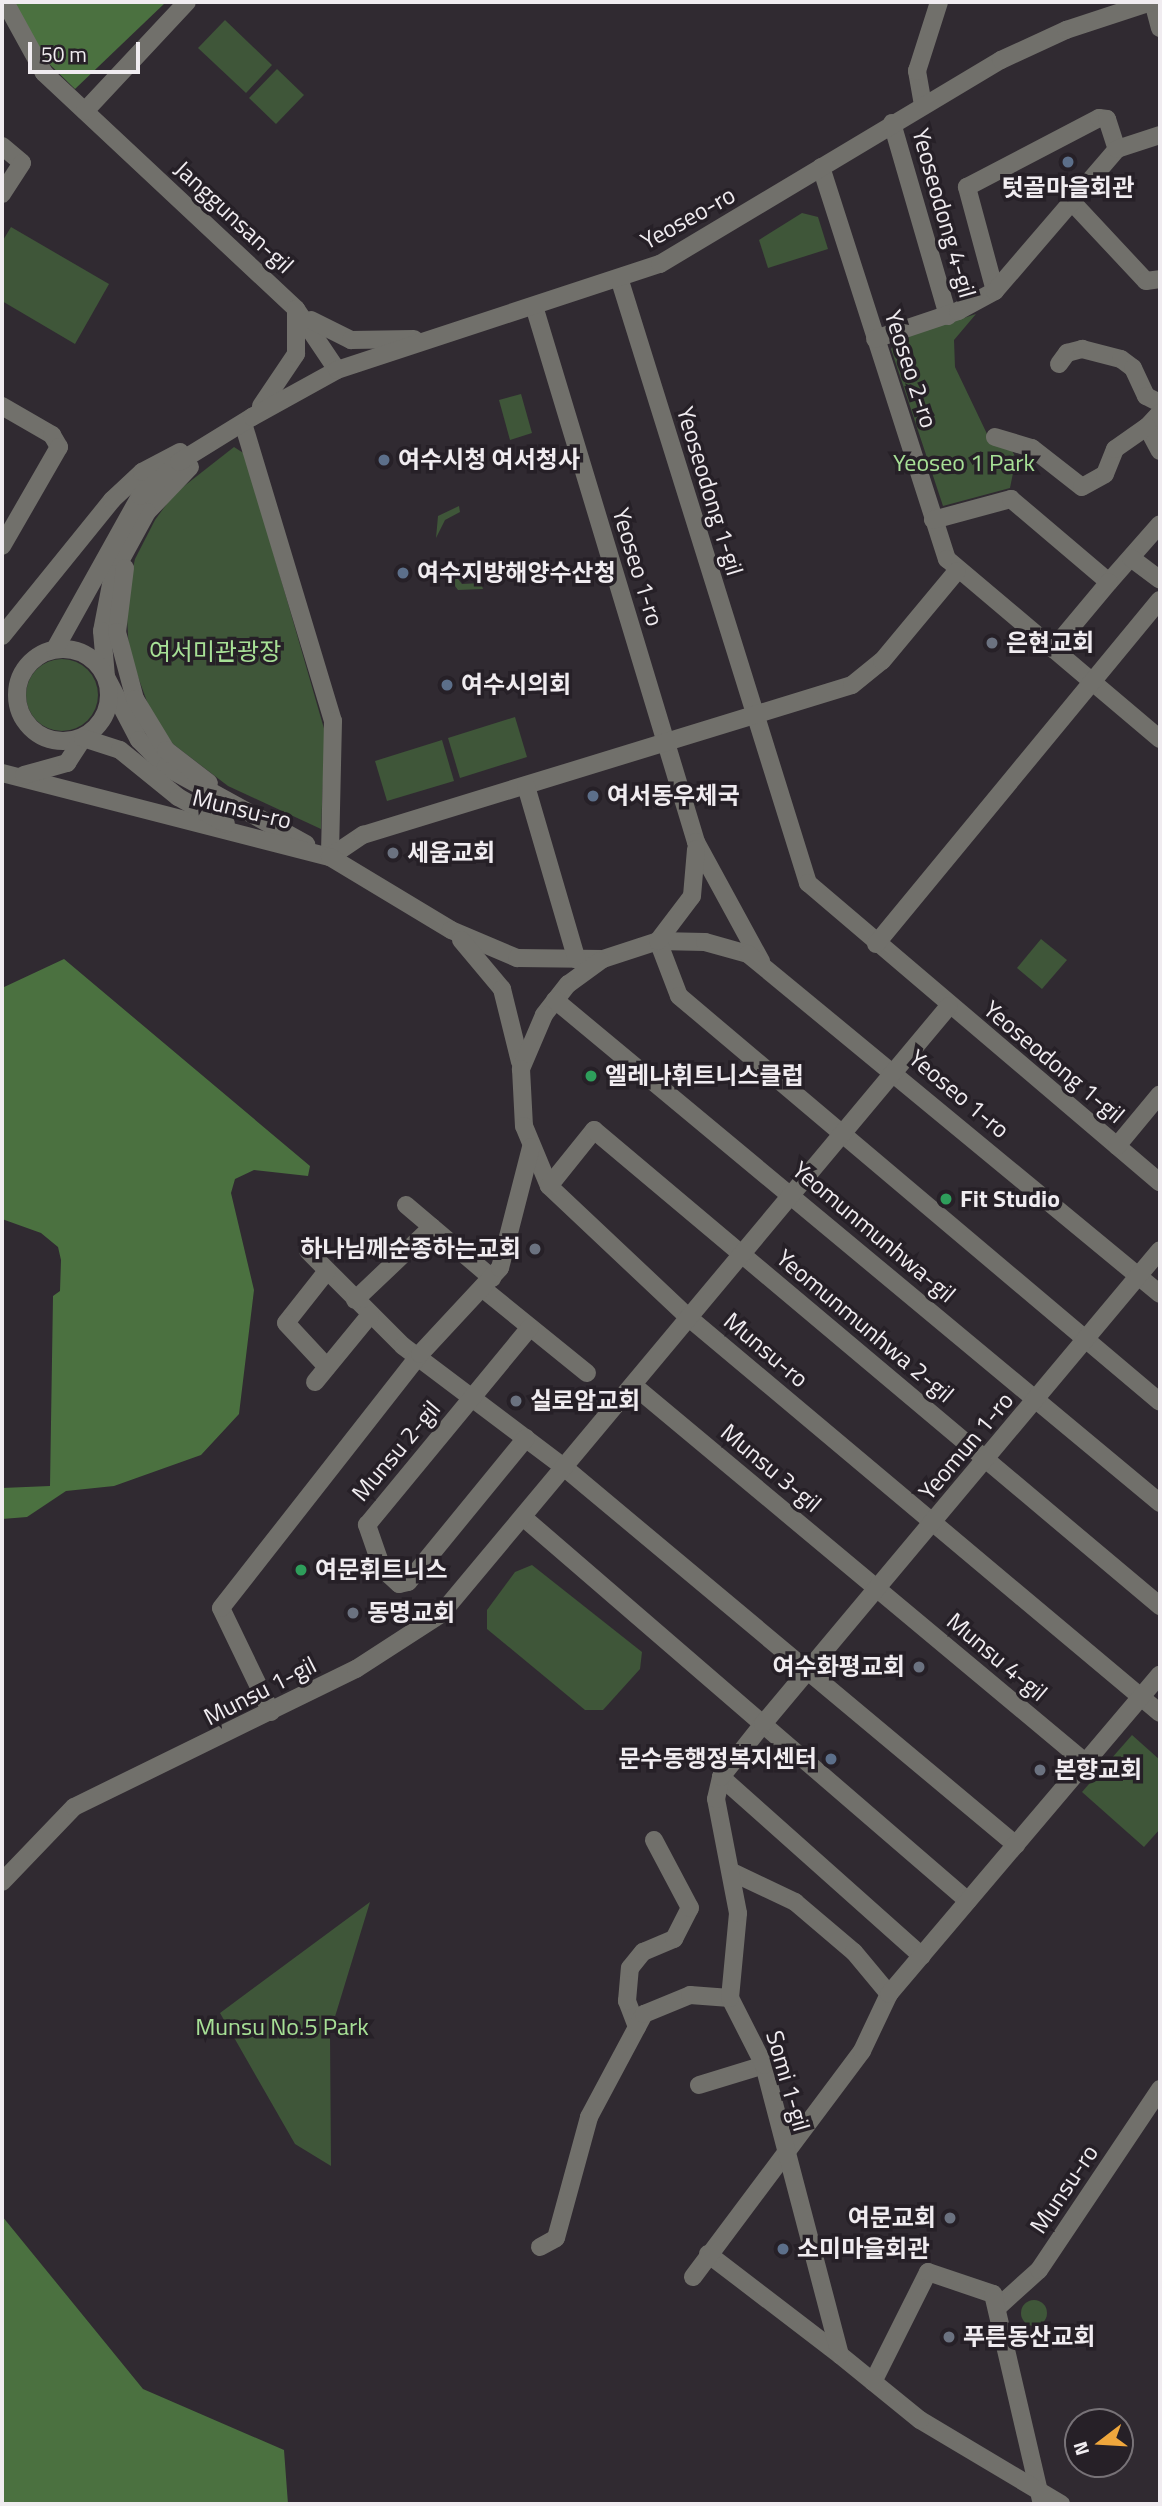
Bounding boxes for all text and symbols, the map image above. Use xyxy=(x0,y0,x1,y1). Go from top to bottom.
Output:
scale bar xyxy=(32,28,144,72)
text: 50 m xyxy=(41,38,87,70)
street label: Yeoseodong 4-gil xyxy=(906,125,982,301)
marker: 텃골마을회관 xyxy=(1060,154,1076,170)
street label: Janggunsan-gil xyxy=(169,155,299,279)
place label: 텃골마을회관 xyxy=(1002,174,1134,202)
street label: Yeoseo-ro xyxy=(636,180,740,256)
street label: Yeoseo 2-ro xyxy=(878,307,944,431)
street label: Yeoseodong 1-gil xyxy=(671,403,749,579)
place label: 여수시청 여서청사 xyxy=(398,446,580,474)
park label: Yeoseo 1 Park xyxy=(893,449,1035,477)
marker: 여수시청 여서청사 xyxy=(376,452,392,468)
street label: Yeoseo 1-ro xyxy=(606,504,670,630)
place label: 여수지방해양수산청 xyxy=(417,559,616,587)
marker: 여수지방해양수산청 xyxy=(395,565,411,581)
place label: 은현교회 xyxy=(1006,629,1094,657)
marker: 은현교회 xyxy=(984,635,1000,651)
park label: 여서미관광장 xyxy=(149,638,281,666)
place label: 여수시의회 xyxy=(461,671,571,699)
marker: 여수시의회 xyxy=(439,677,455,693)
place label: 여서동우체국 xyxy=(607,782,739,810)
street label: Munsu-ro xyxy=(190,783,294,835)
marker: 여서동우체국 xyxy=(585,788,601,804)
place label: 세움교회 xyxy=(407,839,495,867)
marker: 세움교회 xyxy=(385,845,401,861)
street label: Yeoseodong 1-gil xyxy=(978,995,1130,1129)
street label: Yeoseo 1-ro xyxy=(903,1044,1015,1144)
place label: 엘레나휘트니스클럽 xyxy=(605,1062,804,1090)
marker: 엘레나휘트니스클럽 xyxy=(583,1068,599,1084)
street label: Yeomunmunhwa-gil xyxy=(787,1155,961,1309)
place label: Fit Studio xyxy=(960,1185,1060,1213)
marker: Fit Studio xyxy=(938,1191,954,1207)
place label: 하나님께순종하는교회 xyxy=(300,1235,521,1263)
marker: 하나님께순종하는교회 xyxy=(527,1241,543,1257)
street label: Yeomunmunhwa 2-gil xyxy=(770,1243,960,1409)
street label: Munsu-ro xyxy=(718,1307,814,1393)
street label: Yeomun 1-ro xyxy=(913,1386,1019,1506)
place label: 실로암교회 xyxy=(530,1387,640,1415)
marker: 실로암교회 xyxy=(508,1393,524,1409)
street label: Munsu 2-gil xyxy=(346,1395,446,1507)
street label: Munsu 3-gil xyxy=(715,1418,827,1518)
place label: 여문휘트니스 xyxy=(315,1556,447,1584)
marker: 여문휘트니스 xyxy=(293,1562,309,1578)
place label: 동명교회 xyxy=(367,1599,455,1627)
marker: 동명교회 xyxy=(345,1605,361,1621)
street label: Munsu 4-gil xyxy=(941,1607,1053,1707)
street label: Munsu 1-gil xyxy=(199,1650,321,1732)
place label: 여수화평교회 xyxy=(773,1653,905,1681)
marker: 여수화평교회 xyxy=(911,1659,927,1675)
place label: 문수동행정복지센터 xyxy=(618,1745,817,1773)
marker: 문수동행정복지센터 xyxy=(823,1751,839,1767)
place label: 본향교회 xyxy=(1054,1756,1142,1784)
marker: 본향교회 xyxy=(1032,1762,1048,1778)
park label: Munsu No.5 Park xyxy=(195,2013,369,2041)
street label: Somi 1-gil xyxy=(760,2027,816,2135)
street label: Munsu-ro xyxy=(1024,2139,1104,2239)
place label: 여문교회 xyxy=(848,2204,936,2232)
marker: 여문교회 xyxy=(942,2210,958,2226)
place label: 소미마을회관 xyxy=(797,2235,929,2263)
marker: 소미마을회관 xyxy=(775,2241,791,2257)
place label: 푸른동산교회 xyxy=(963,2323,1095,2351)
marker: 푸른동산교회 xyxy=(941,2329,957,2345)
north arrow xyxy=(1064,2408,1134,2478)
text: N xyxy=(1065,2438,1096,2459)

